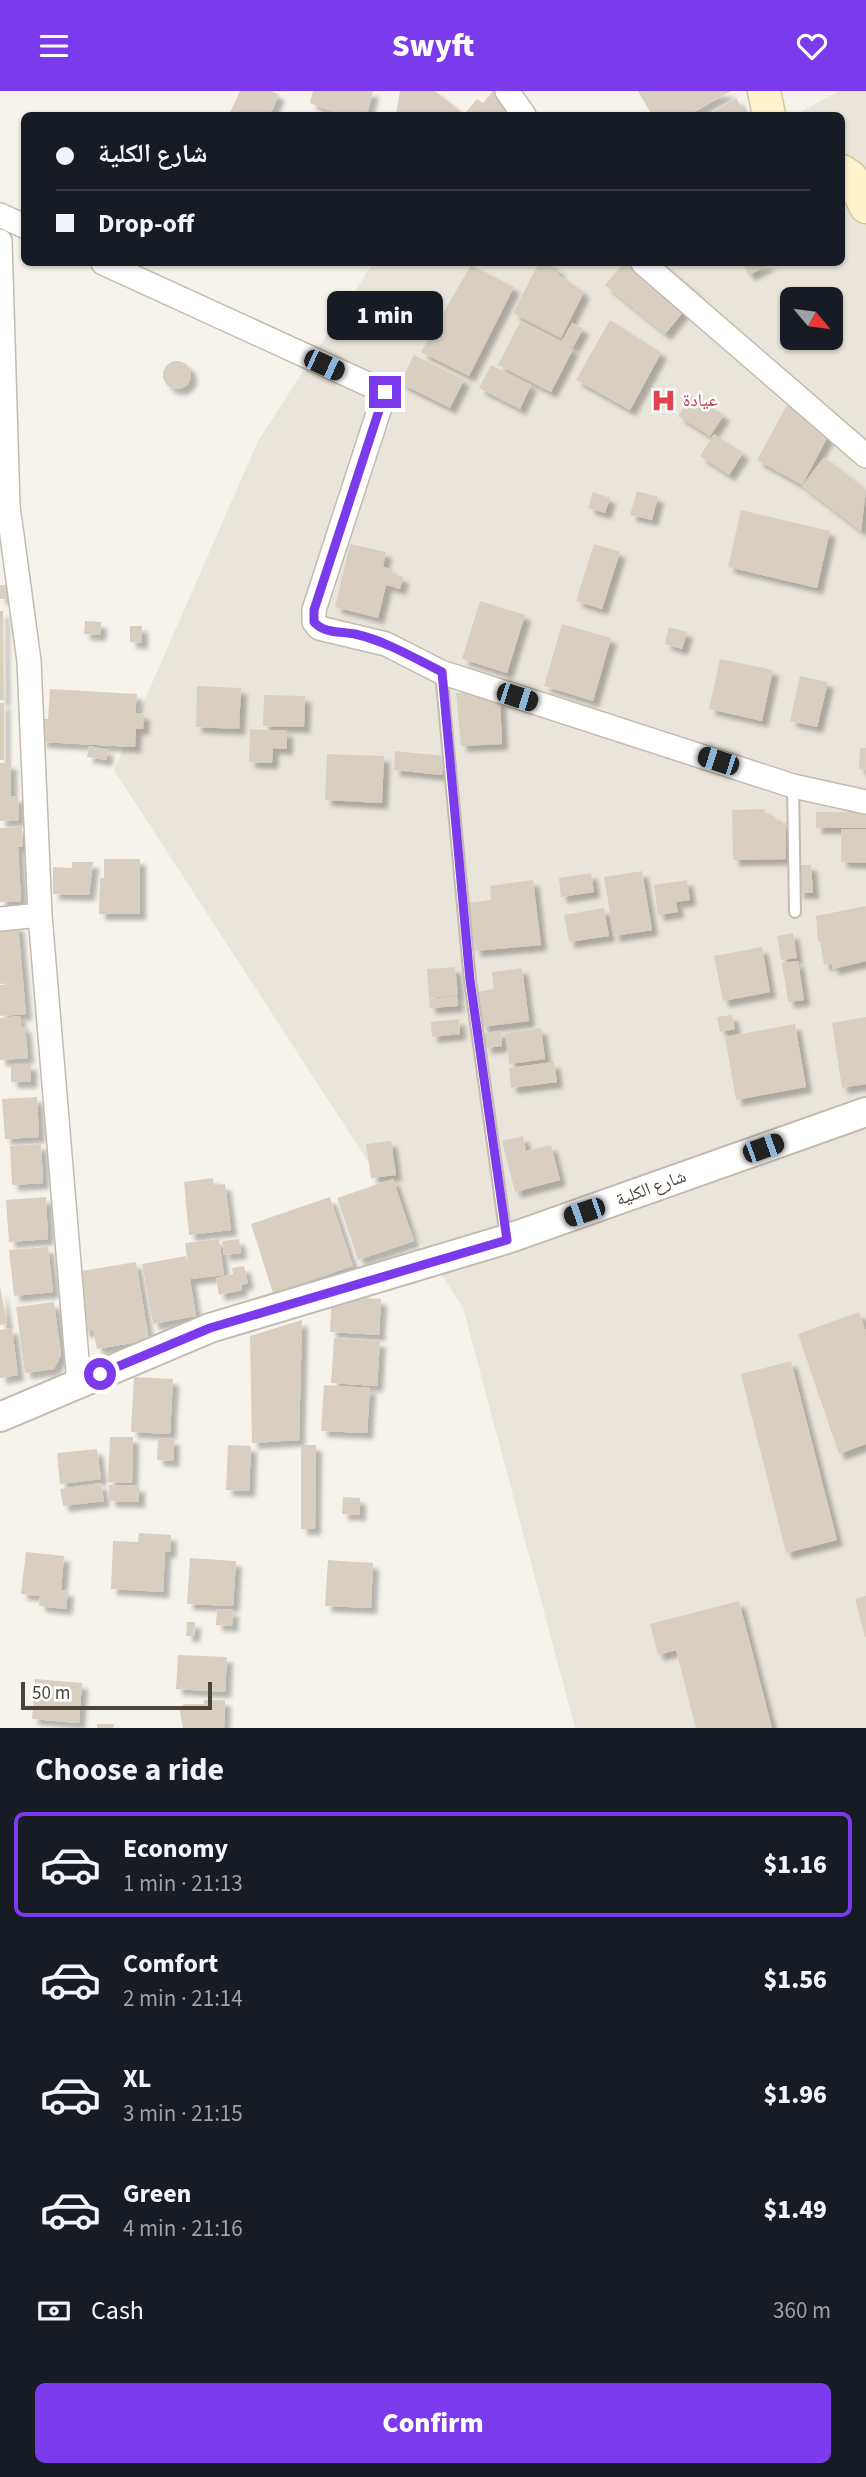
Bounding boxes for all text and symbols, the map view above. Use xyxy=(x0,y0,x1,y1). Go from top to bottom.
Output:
text: Swyft xyxy=(392,23,474,69)
icon: menu xyxy=(35,27,73,65)
icon: heart xyxy=(793,27,831,65)
text: شارع الكلية xyxy=(98,135,207,172)
text: Drop-off xyxy=(98,205,194,242)
north arrow xyxy=(780,287,844,350)
map controls xyxy=(780,287,843,350)
callout: 1 min xyxy=(327,291,443,339)
text: 1 min xyxy=(357,299,413,332)
car xyxy=(301,347,348,383)
route end xyxy=(369,376,401,408)
hospital icon: عيادة xyxy=(649,386,677,414)
place label: عيادة xyxy=(683,388,718,413)
car xyxy=(494,681,541,713)
car xyxy=(695,745,742,777)
car xyxy=(740,1131,787,1165)
street label: شارع الكلية xyxy=(612,1164,690,1212)
car xyxy=(561,1195,608,1229)
route start xyxy=(84,1358,116,1390)
scale bar xyxy=(21,1679,212,1711)
text: 50 m xyxy=(32,1680,70,1707)
text: Choose a ride xyxy=(35,1747,224,1793)
text: Economy xyxy=(123,1830,228,1867)
icon: car xyxy=(39,1833,102,1896)
text: $1.16 xyxy=(763,1846,827,1883)
text: 1 min · 21:13 xyxy=(123,1867,243,1900)
text: Comfort xyxy=(123,1945,218,1982)
icon: car xyxy=(39,1948,102,2011)
text: $1.56 xyxy=(763,1961,827,1998)
text: 2 min · 21:14 xyxy=(123,1982,243,2015)
text: XL xyxy=(123,2060,151,2097)
icon: car xyxy=(39,2063,102,2126)
text: $1.96 xyxy=(763,2076,827,2113)
text: 3 min · 21:15 xyxy=(123,2097,243,2130)
text: Green xyxy=(123,2175,191,2212)
icon: car xyxy=(39,2178,102,2241)
text: $1.49 xyxy=(763,2191,827,2228)
text: 4 min · 21:16 xyxy=(123,2212,243,2245)
icon: cash xyxy=(35,2292,73,2330)
text: Cash xyxy=(91,2292,144,2329)
text: 360 m xyxy=(773,2294,831,2327)
button: Confirm xyxy=(35,2383,831,2463)

